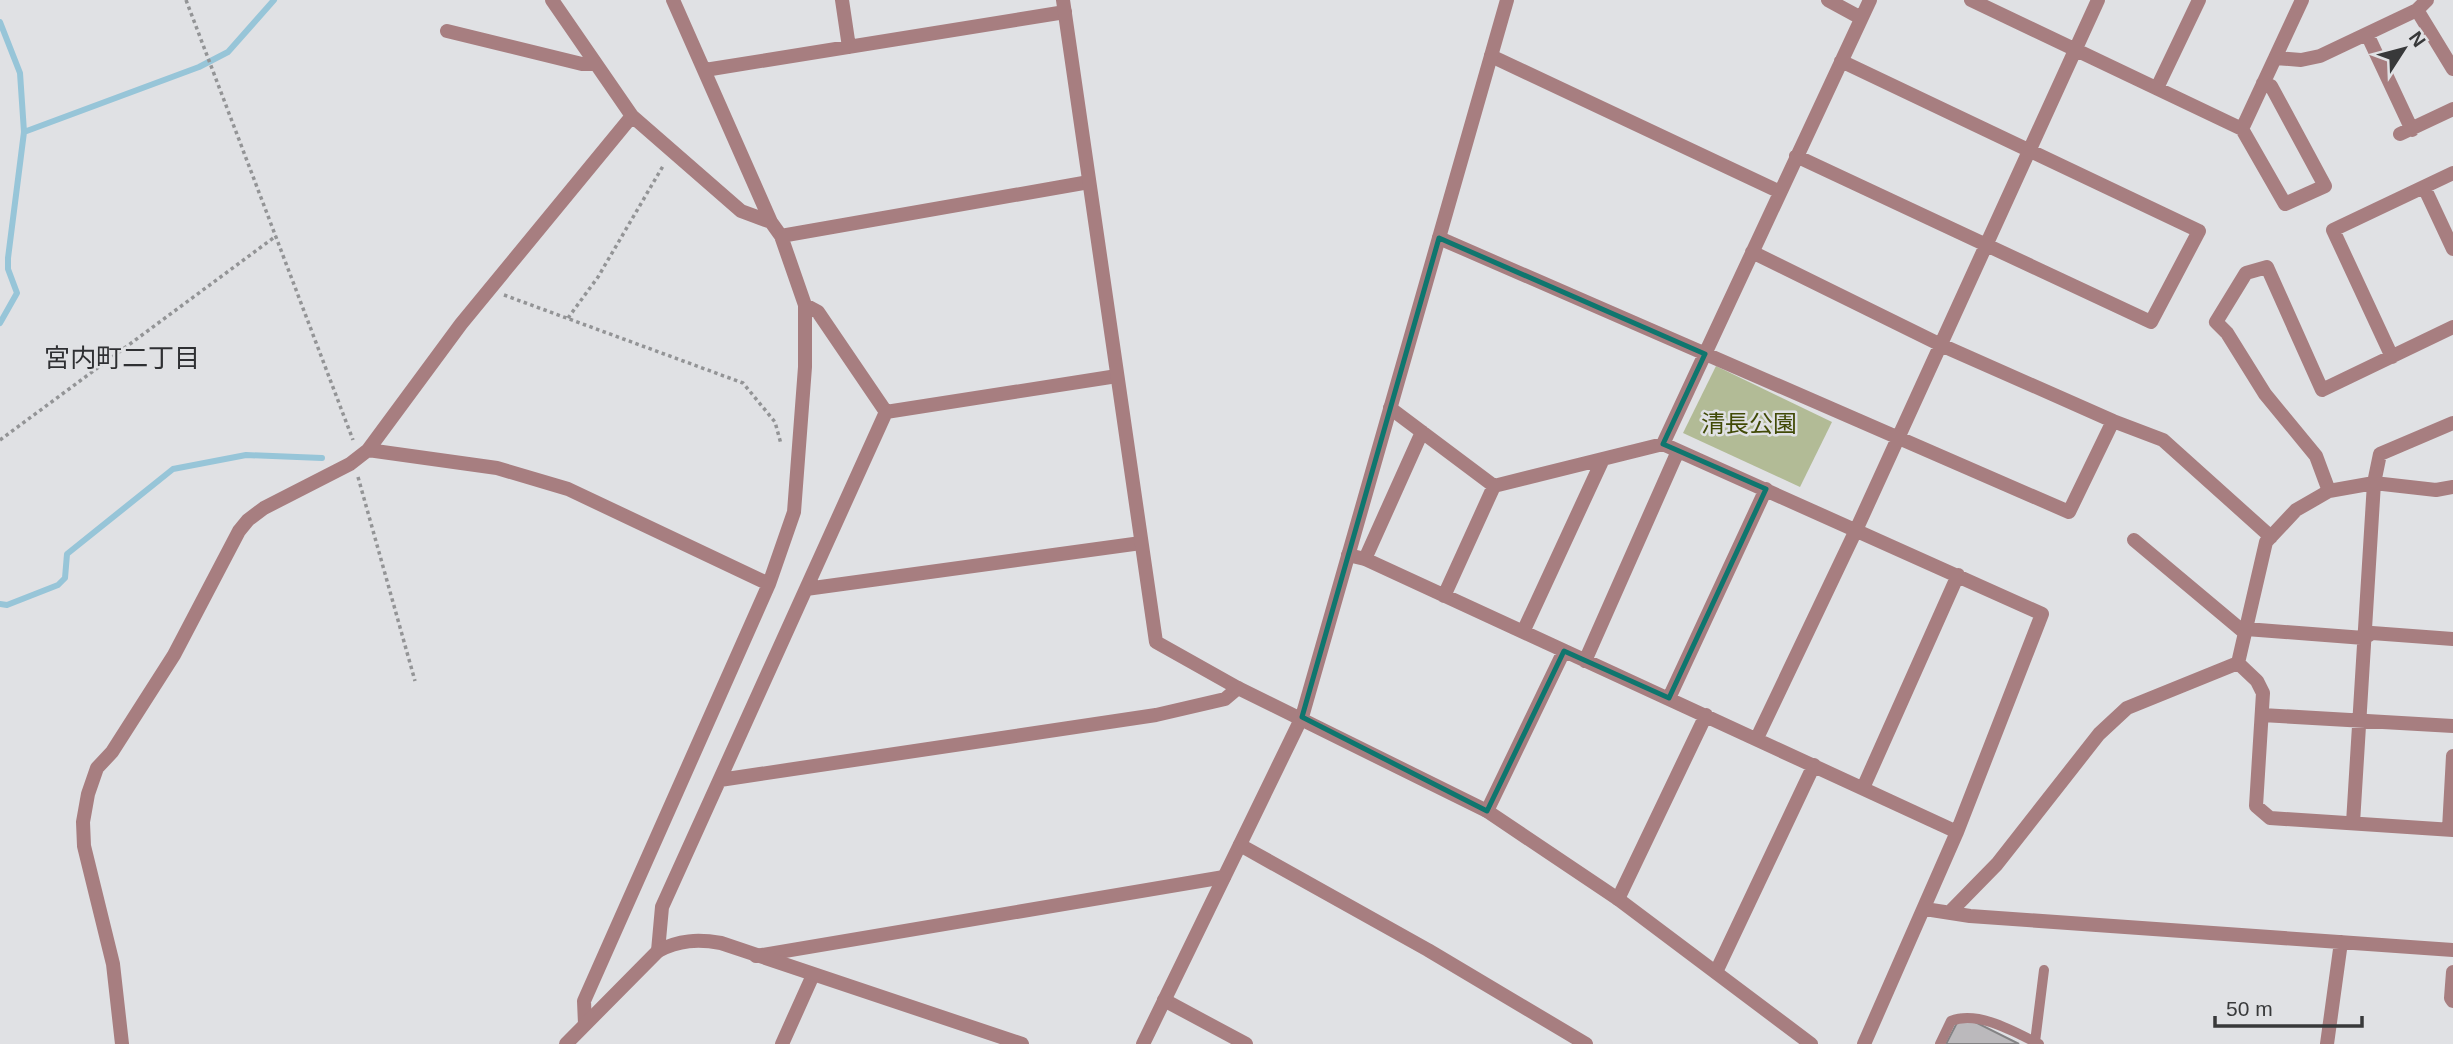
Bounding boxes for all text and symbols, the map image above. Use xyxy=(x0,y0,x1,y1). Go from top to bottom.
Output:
north arrow xyxy=(2369,14,2439,84)
text: N xyxy=(2405,28,2430,51)
district label: 宮内町二丁目 xyxy=(44,343,200,373)
park label: 清長公園 xyxy=(1701,410,1797,437)
scale bar xyxy=(2215,984,2362,1028)
text: 50 m xyxy=(2226,997,2273,1020)

